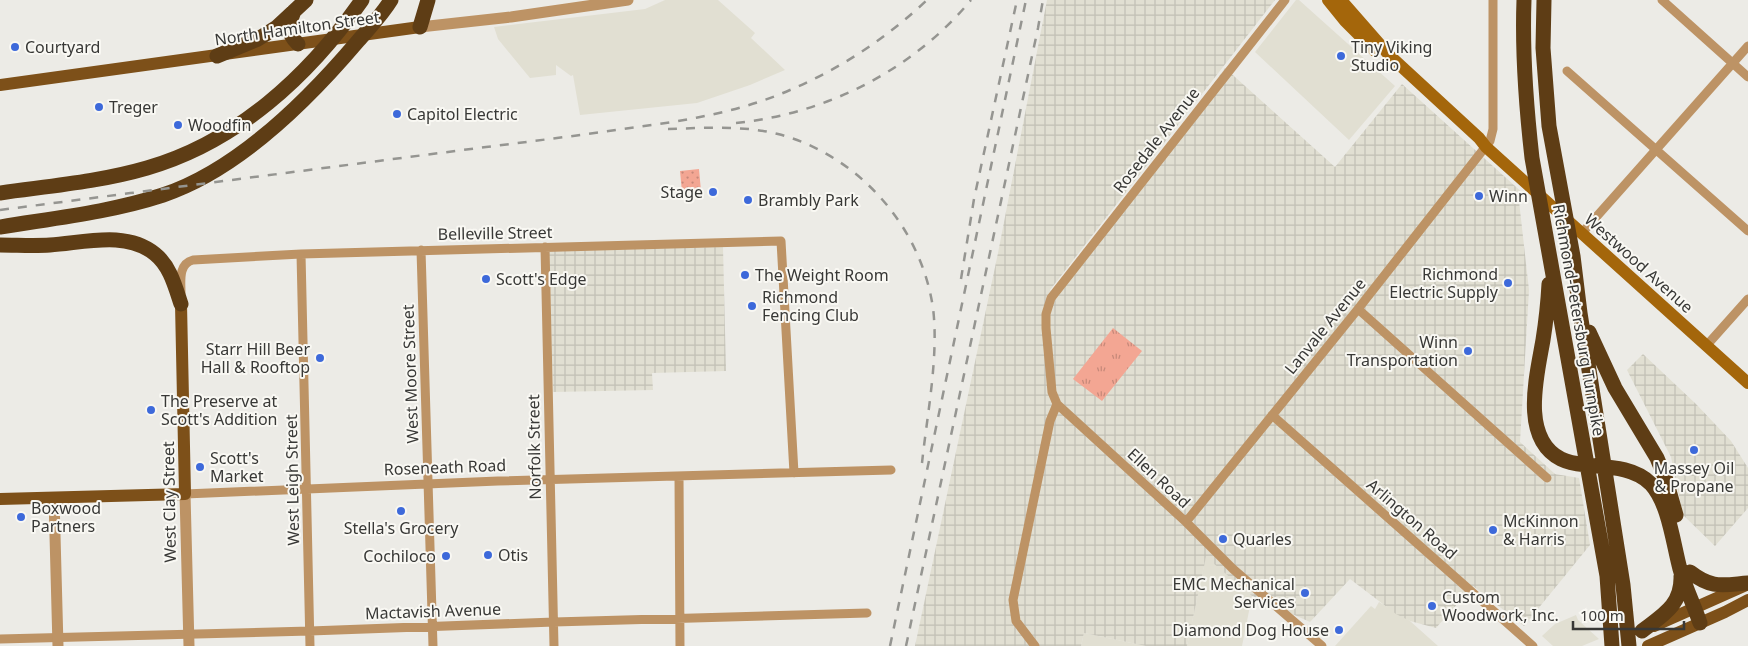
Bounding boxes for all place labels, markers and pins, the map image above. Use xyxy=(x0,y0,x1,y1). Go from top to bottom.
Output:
place label: Courtyard xyxy=(25,36,100,58)
place label: Tiny Viking Studio xyxy=(1351,36,1432,76)
marker: Courtyard xyxy=(9,41,21,53)
marker: Tiny Viking Studio xyxy=(1335,50,1347,62)
place label: Treger xyxy=(109,96,158,118)
marker: Treger xyxy=(93,101,105,113)
place label: Capitol Electric xyxy=(407,103,518,125)
marker: Capitol Electric xyxy=(391,108,403,120)
place label: Woodfin xyxy=(188,114,251,136)
marker: Woodfin xyxy=(172,119,184,131)
place label: Stage xyxy=(661,181,703,203)
place label: Winn xyxy=(1489,185,1528,207)
marker: Stage xyxy=(707,186,719,198)
place label: Brambly Park xyxy=(758,189,859,211)
marker: Winn xyxy=(1473,190,1485,202)
marker: Brambly Park xyxy=(742,194,754,206)
place label: Richmond Electric Supply xyxy=(1389,263,1499,303)
place label: The Weight Room xyxy=(755,264,889,286)
place label: Scott's Edge xyxy=(496,268,587,290)
marker: The Weight Room xyxy=(739,269,751,281)
marker: Scott's Edge xyxy=(480,273,492,285)
marker: Richmond Electric Supply xyxy=(1502,277,1514,289)
place label: Richmond Fencing Club xyxy=(762,286,859,326)
marker: Richmond Fencing Club xyxy=(746,300,758,312)
place label: Winn Transportation xyxy=(1347,331,1458,371)
place label: Starr Hill Beer Hall & Rooftop xyxy=(201,338,310,378)
marker: Winn Transportation xyxy=(1462,345,1474,357)
marker: Starr Hill Beer Hall & Rooftop xyxy=(314,352,326,364)
place label: The Preserve at Scott's Addition xyxy=(161,390,278,430)
marker: The Preserve at Scott's Addition xyxy=(145,404,157,416)
marker: Massey Oil & Propane xyxy=(1688,444,1700,456)
place label: Scott's Market xyxy=(210,447,264,487)
place label: Massey Oil & Propane xyxy=(1654,457,1734,497)
marker: Scott's Market xyxy=(194,461,206,473)
place label: Boxwood Partners xyxy=(31,497,101,537)
marker: Stella's Grocery xyxy=(395,505,407,517)
place label: McKinnon & Harris xyxy=(1503,510,1579,550)
marker: Boxwood Partners xyxy=(15,511,27,523)
place label: Stella's Grocery xyxy=(344,517,459,539)
marker: McKinnon & Harris xyxy=(1487,524,1499,536)
place label: Quarles xyxy=(1233,528,1292,550)
marker: Quarles xyxy=(1217,533,1229,545)
place label: Otis xyxy=(498,544,528,566)
place label: Cochiloco xyxy=(363,545,436,567)
marker: Otis xyxy=(482,549,494,561)
marker: Cochiloco xyxy=(440,550,452,562)
place label: EMC Mechanical Services xyxy=(1172,573,1295,613)
place label: Custom Woodwork, Inc. xyxy=(1442,586,1559,626)
marker: EMC Mechanical Services xyxy=(1299,587,1311,599)
marker: Custom Woodwork, Inc. xyxy=(1426,600,1438,612)
place label: Diamond Dog House xyxy=(1172,619,1329,641)
marker: Diamond Dog House xyxy=(1333,624,1345,636)

